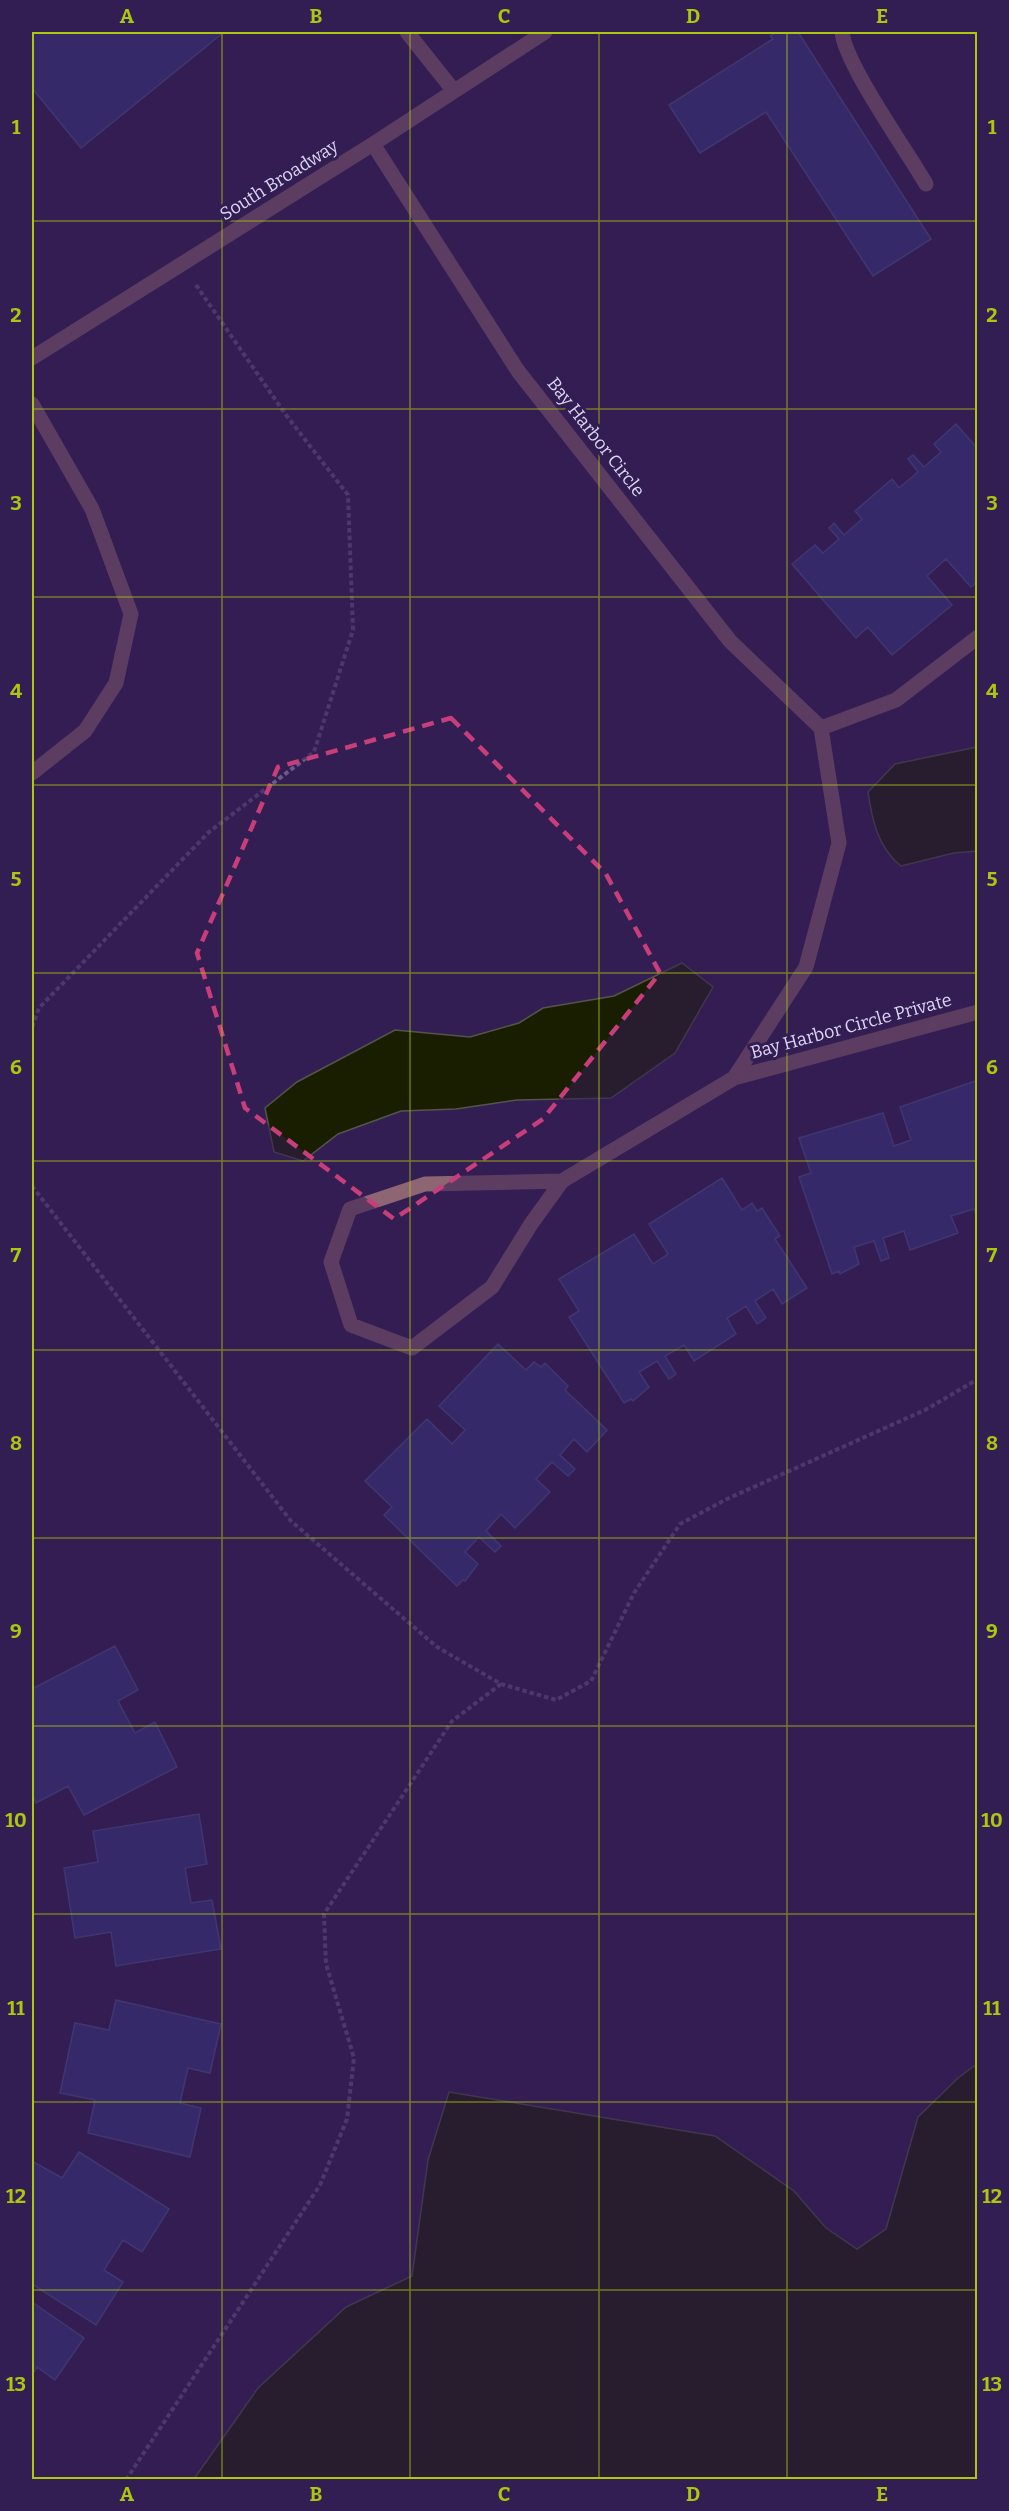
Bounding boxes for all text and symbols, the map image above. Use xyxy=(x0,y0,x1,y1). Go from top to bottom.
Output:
text: A xyxy=(120,4,135,28)
text: B xyxy=(310,4,323,28)
text: C xyxy=(498,4,510,28)
text: D xyxy=(686,4,700,28)
text: E xyxy=(876,4,888,28)
text: 1 xyxy=(12,115,21,139)
text: 1 xyxy=(988,115,997,139)
street label: South Broadway xyxy=(216,135,343,225)
text: 2 xyxy=(10,303,22,327)
text: 2 xyxy=(986,303,998,327)
street label: Bay Harbor Circle xyxy=(543,373,649,501)
text: 3 xyxy=(10,491,22,515)
text: 3 xyxy=(986,491,998,515)
text: 4 xyxy=(10,679,22,703)
text: 4 xyxy=(986,679,998,703)
text: 5 xyxy=(11,867,22,891)
text: 5 xyxy=(987,867,998,891)
street label: Bay Harbor Circle Private xyxy=(748,989,954,1063)
text: 6 xyxy=(10,1055,22,1079)
text: 6 xyxy=(986,1055,998,1079)
text: 7 xyxy=(11,1243,22,1267)
text: 7 xyxy=(987,1243,998,1267)
text: 8 xyxy=(10,1431,22,1455)
text: 8 xyxy=(986,1431,998,1455)
text: 9 xyxy=(10,1619,22,1643)
text: 9 xyxy=(986,1619,998,1643)
text: 10 xyxy=(5,1808,27,1832)
text: 10 xyxy=(981,1808,1003,1832)
text: 11 xyxy=(7,1996,25,2020)
text: 11 xyxy=(983,1996,1001,2020)
text: 12 xyxy=(6,2184,26,2208)
text: 12 xyxy=(982,2184,1002,2208)
text: 13 xyxy=(6,2372,26,2396)
text: 13 xyxy=(982,2372,1002,2396)
text: A xyxy=(120,2482,135,2506)
text: B xyxy=(310,2482,323,2506)
text: C xyxy=(498,2482,510,2506)
text: D xyxy=(686,2482,700,2506)
text: E xyxy=(876,2482,888,2506)

